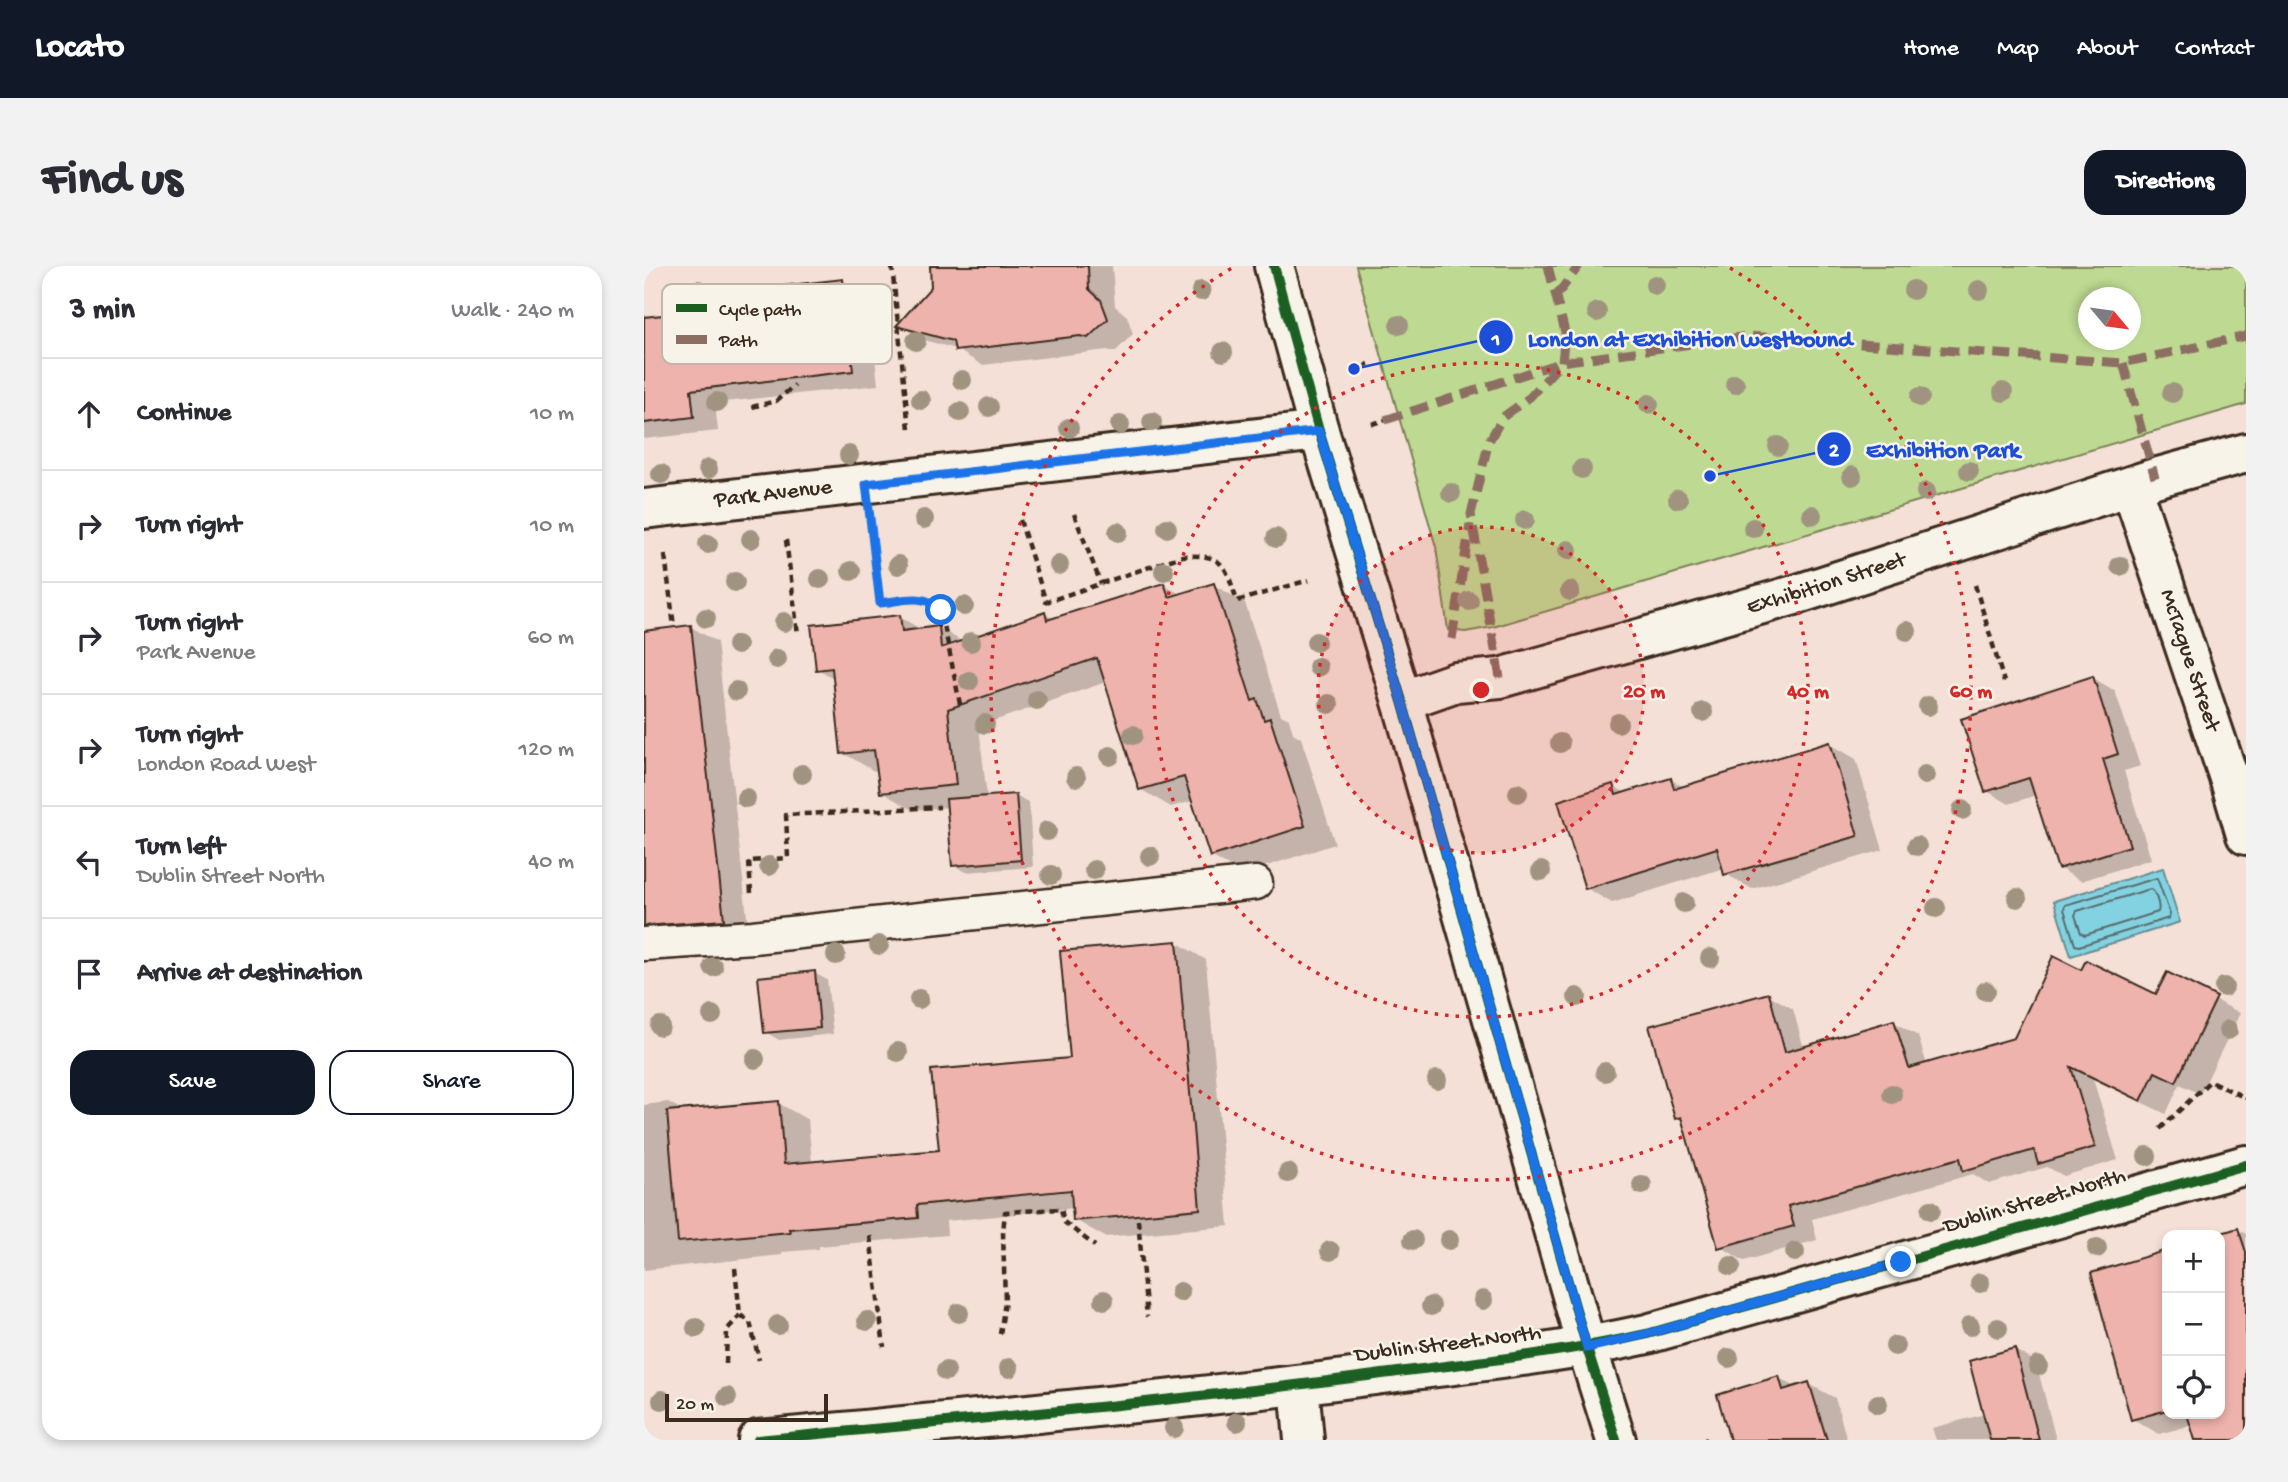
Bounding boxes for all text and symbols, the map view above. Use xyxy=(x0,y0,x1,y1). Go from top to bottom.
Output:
text: Locato xyxy=(35,30,124,68)
text: Home xyxy=(1903,35,1959,64)
text: Map xyxy=(1997,35,2039,64)
text: About xyxy=(2077,35,2137,64)
text: Contact xyxy=(2175,35,2253,64)
button: Directions xyxy=(2084,150,2246,215)
text: Find us xyxy=(42,153,182,211)
legend xyxy=(662,284,892,364)
north arrow xyxy=(2078,287,2141,350)
text: 3 min xyxy=(70,294,135,329)
text: Walk · 240 m xyxy=(451,298,574,325)
text: Cycle path xyxy=(719,300,801,323)
callout: London at Exhibition westbound xyxy=(1478,315,1866,360)
text: London at Exhibition westbound xyxy=(1528,327,1855,356)
text: 1 xyxy=(1491,329,1500,354)
text: Path xyxy=(718,331,758,354)
icon: ahead xyxy=(70,395,108,433)
text: Continue xyxy=(137,399,231,430)
text: 10 m xyxy=(530,401,574,428)
callout: Exhibition Park xyxy=(1817,426,2033,471)
text: Exhibition Park xyxy=(1866,438,2023,467)
text: 2 xyxy=(1829,440,1840,465)
street label: Park Avenue xyxy=(712,474,835,514)
icon: right xyxy=(70,507,108,545)
text: Turn right xyxy=(137,511,241,542)
text: 10 m xyxy=(530,513,574,540)
street label: Exhibition Street xyxy=(1744,546,1911,621)
street label: McTague Street xyxy=(2153,586,2226,736)
route start xyxy=(925,594,956,625)
text: Turn right xyxy=(137,609,241,640)
icon: right xyxy=(70,619,108,657)
text: 60 m xyxy=(528,625,574,652)
text: Park Avenue xyxy=(137,640,255,667)
centre of rings xyxy=(1469,678,1493,702)
text: 20 m xyxy=(1623,681,1665,706)
text: 40 m xyxy=(1786,681,1829,706)
text: 60 m xyxy=(1950,681,1992,706)
text: Turn right xyxy=(137,721,241,752)
icon: right xyxy=(70,731,108,769)
text: 120 m xyxy=(519,737,574,764)
text: London Road West xyxy=(137,752,315,779)
text: Turn left xyxy=(137,833,225,864)
icon: left xyxy=(70,843,108,881)
text: 40 m xyxy=(528,849,574,876)
text: Dublin Street North xyxy=(137,864,325,891)
icon: arrive xyxy=(70,955,108,993)
text: Arrive at destination xyxy=(137,959,362,990)
button: Save xyxy=(70,1050,315,1115)
button: Share xyxy=(329,1050,574,1115)
street label: Dublin Street North xyxy=(1939,1163,2129,1241)
map controls xyxy=(2162,1230,2225,1419)
button: + xyxy=(2162,1230,2225,1293)
route end xyxy=(1885,1246,1916,1277)
button: − xyxy=(2162,1293,2225,1356)
street label: Dublin Street North xyxy=(1351,1320,1543,1370)
button: locate xyxy=(2162,1356,2225,1419)
scale bar xyxy=(665,1391,828,1423)
text: 20 m xyxy=(676,1394,714,1417)

